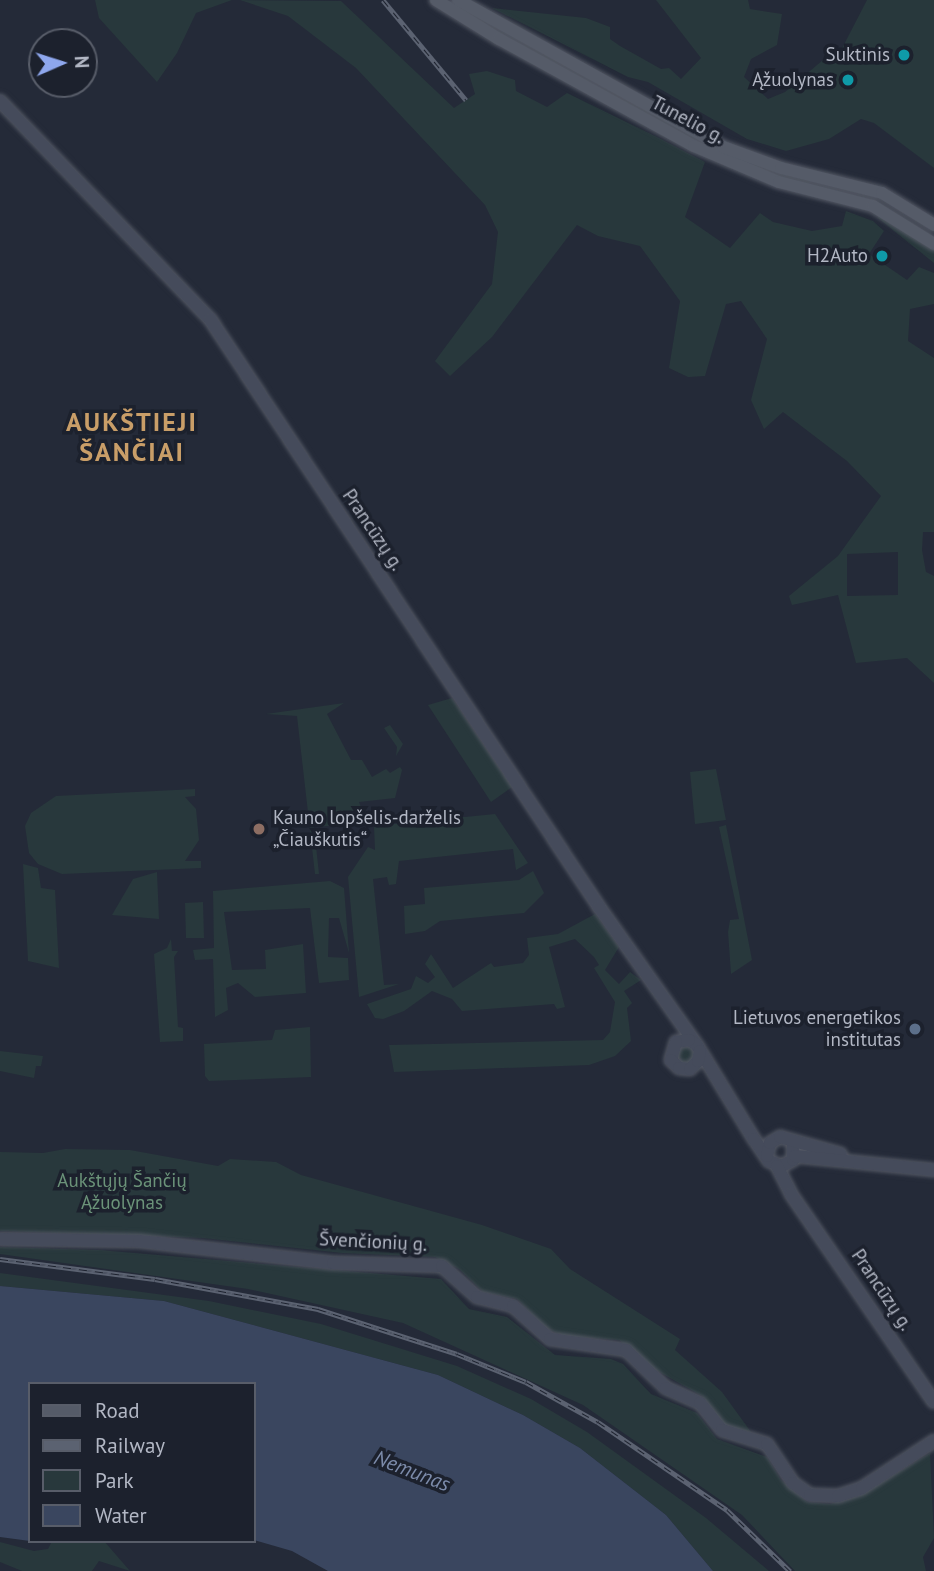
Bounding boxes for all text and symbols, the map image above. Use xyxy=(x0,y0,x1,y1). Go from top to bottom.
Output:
north arrow xyxy=(28,28,98,98)
place label: Suktinis xyxy=(826,44,890,66)
marker: Suktinis xyxy=(896,47,912,63)
text: N xyxy=(70,55,94,69)
place label: Ąžuolynas xyxy=(752,69,834,91)
marker: Ąžuolynas xyxy=(840,72,856,88)
street label: Tunelio g. xyxy=(648,91,728,149)
place label: H2Auto xyxy=(807,245,868,267)
marker: H2Auto xyxy=(874,248,890,264)
district label: AUKŠTIEJI ŠANČIAI xyxy=(67,406,197,467)
street label: Prancūzų g. xyxy=(338,485,408,575)
place label: Kauno lopšelis-darželis „Čiauškutis“ xyxy=(273,807,461,851)
marker: Kauno lopšelis-darželis „Čiauškutis“ xyxy=(251,821,267,837)
place label: Lietuvos energetikos institutas xyxy=(733,1007,901,1051)
marker: Lietuvos energetikos institutas xyxy=(907,1021,923,1037)
park label: Aukštųjų Šančių Ąžuolynas xyxy=(57,1170,187,1214)
street label: Švenčionių g. xyxy=(318,1228,428,1256)
street label: Prancūzų g. xyxy=(847,1245,917,1335)
legend xyxy=(28,1382,256,1543)
text: Road xyxy=(95,1397,139,1424)
text: Railway xyxy=(95,1432,165,1459)
water label: Nemunas xyxy=(370,1445,454,1497)
text: Park xyxy=(95,1467,134,1494)
text: Water xyxy=(95,1502,147,1529)

